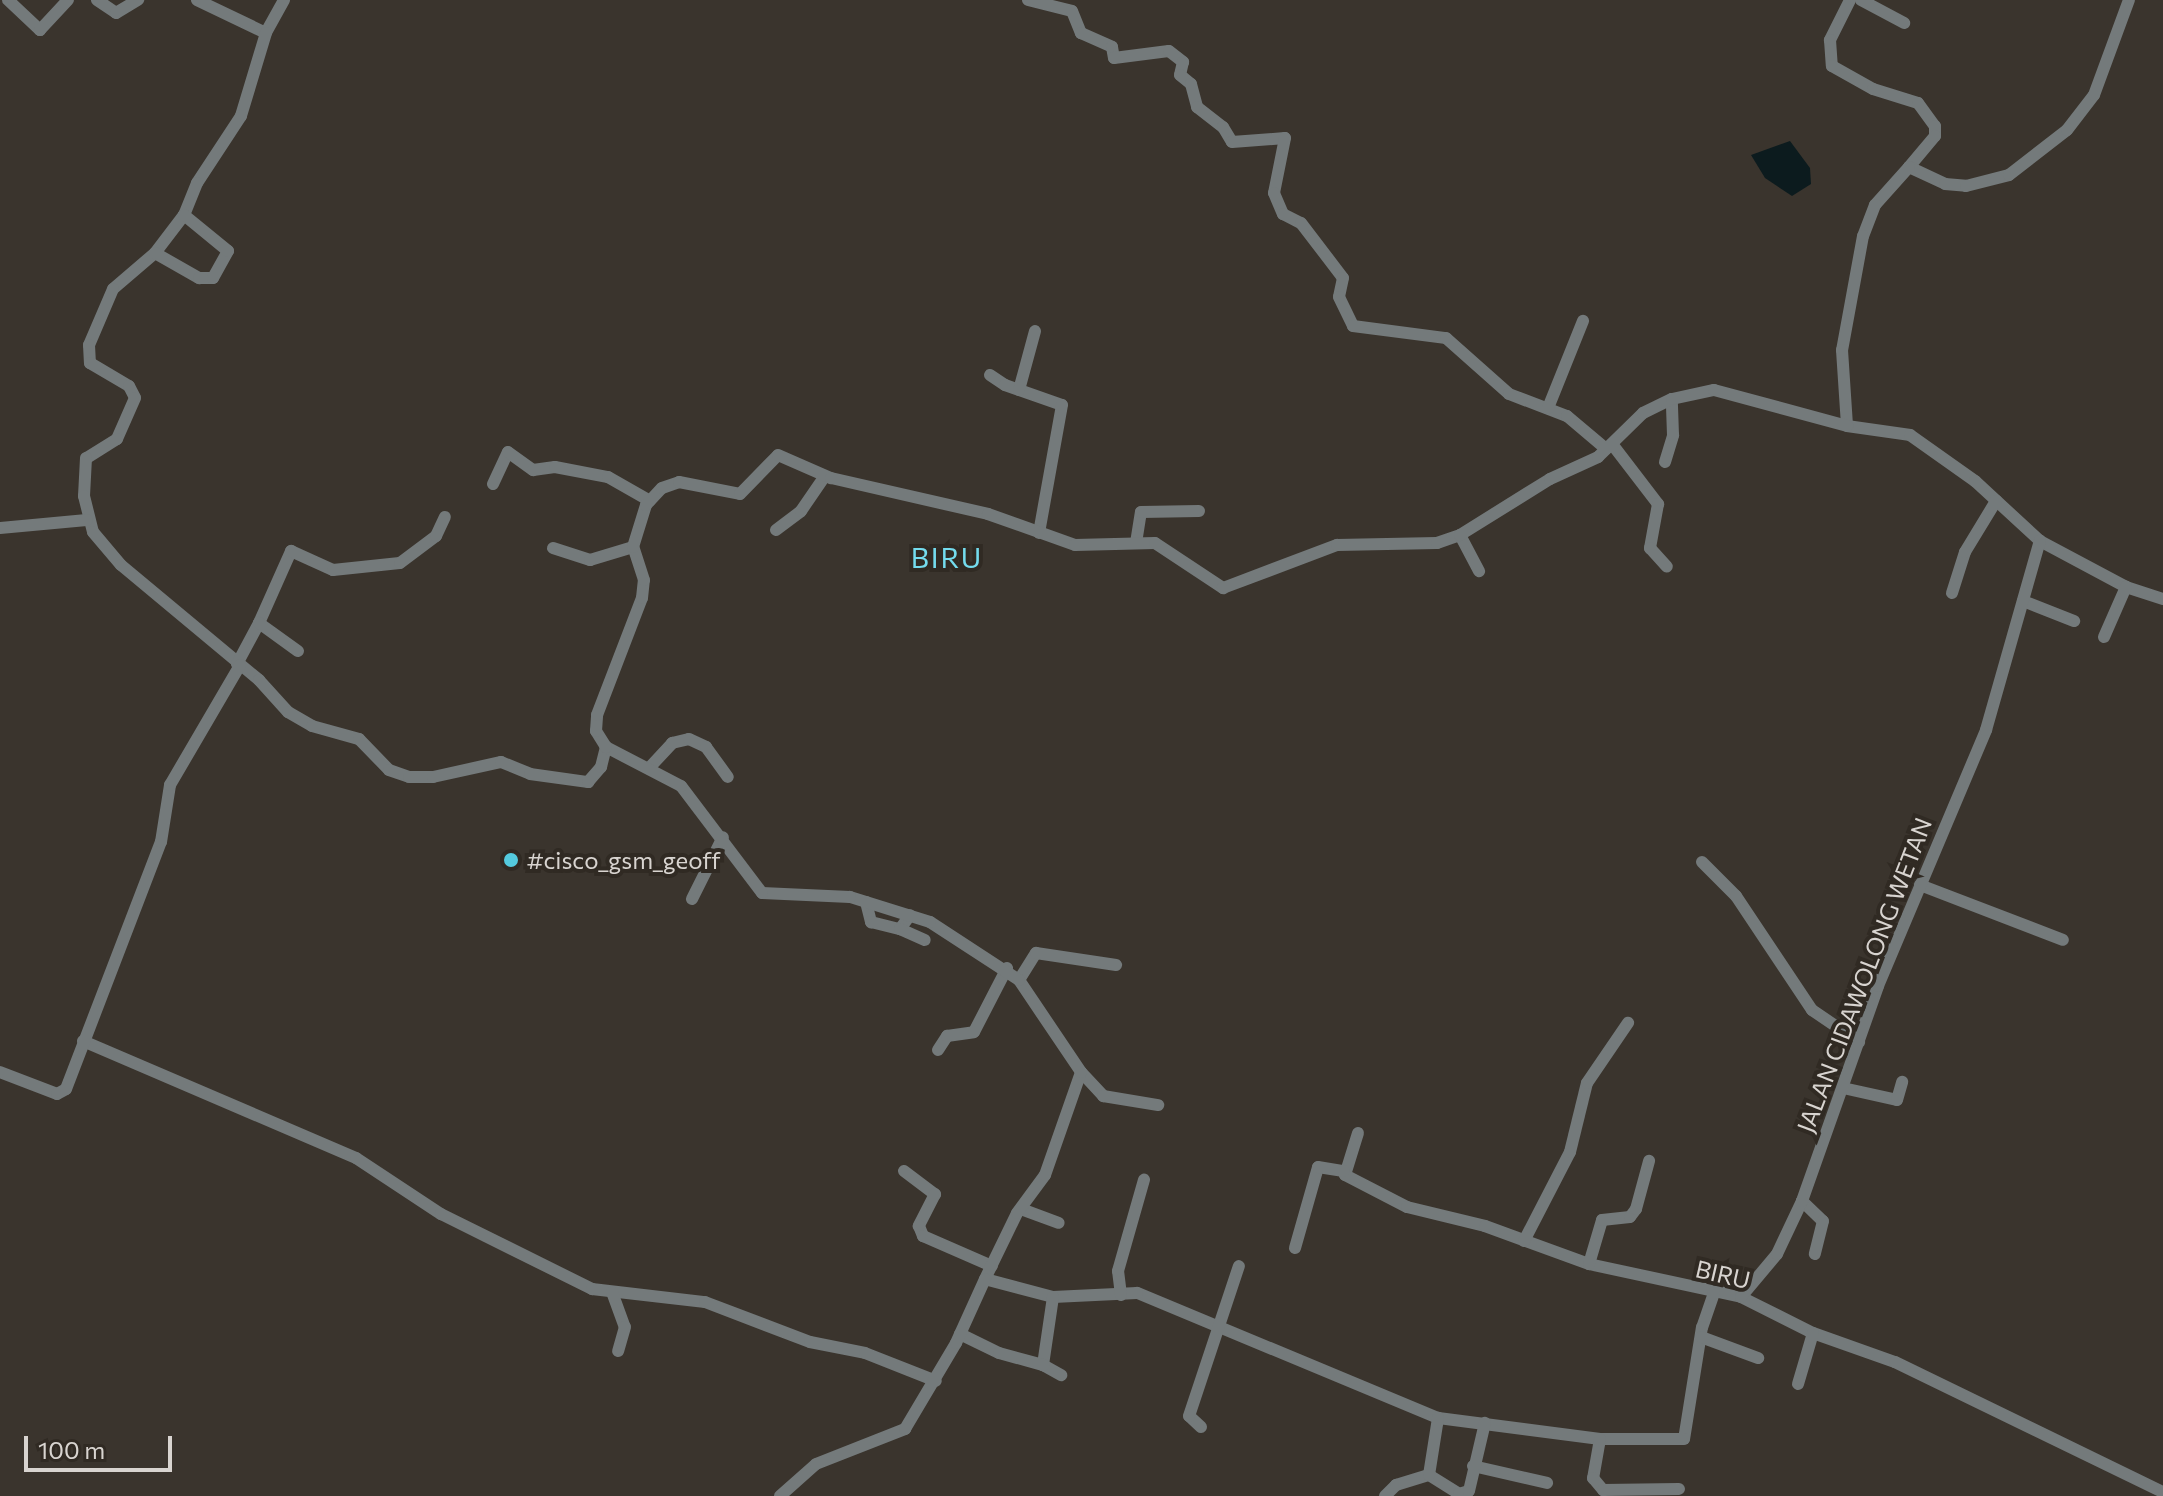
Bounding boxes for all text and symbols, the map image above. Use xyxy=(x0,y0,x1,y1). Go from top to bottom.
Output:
district label: BIRU xyxy=(911,540,983,574)
street label: JALAN CIDAWOLONG WETAN xyxy=(1791,814,1937,1136)
place label: #cisco_gsm_geoff xyxy=(527,846,721,874)
marker: #cisco_gsm_geoff xyxy=(502,851,520,869)
street label: BIRU xyxy=(1693,1254,1753,1294)
scale bar xyxy=(28,1420,176,1470)
text: 100 m xyxy=(38,1435,105,1464)

